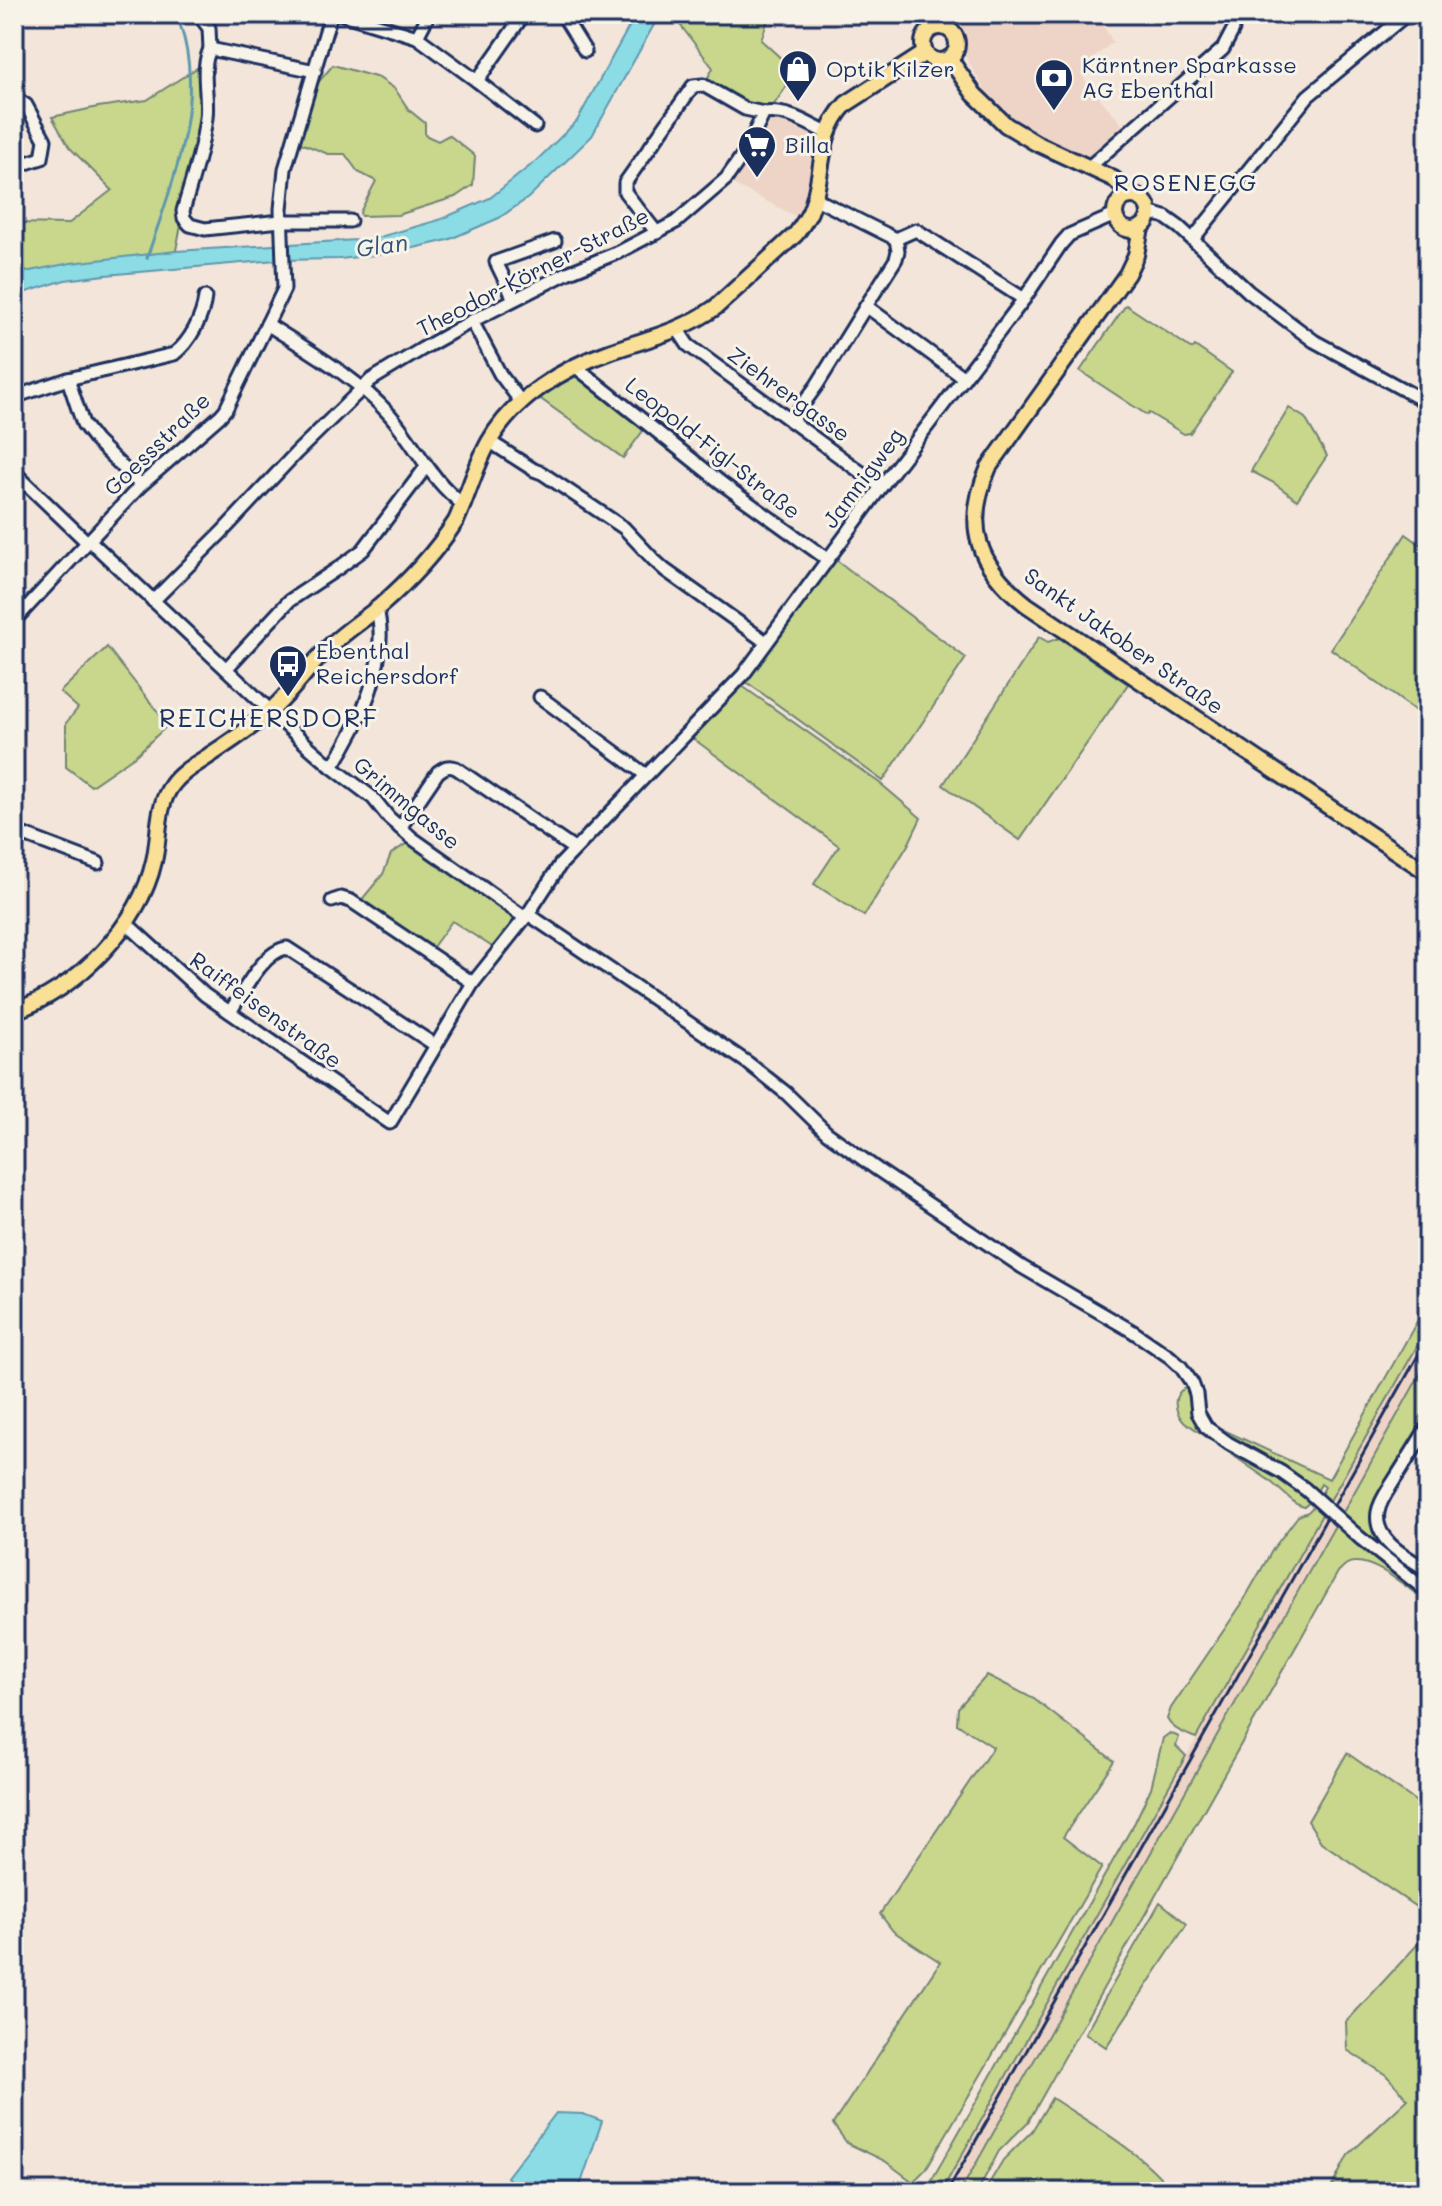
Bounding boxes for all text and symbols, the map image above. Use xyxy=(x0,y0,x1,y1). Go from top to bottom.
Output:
shop icon: Optik Kilzer xyxy=(777,48,819,103)
place label: Kärntner Sparkasse AG Ebenthal xyxy=(1082,50,1297,104)
place label: Optik Kilzer xyxy=(826,54,955,83)
bank icon: Kärntner Sparkasse AG Ebenthal xyxy=(1033,57,1075,112)
supermarket icon: Billa xyxy=(736,124,778,179)
place label: Billa xyxy=(785,130,830,159)
district label: ROSENEGG xyxy=(1114,166,1258,197)
street label: Theodor-Körner-Straße xyxy=(412,200,654,343)
water label: Glan xyxy=(354,226,410,263)
street label: Ziehrergasse xyxy=(722,339,856,448)
street label: Leopold-Figl-Straße xyxy=(620,370,807,525)
street label: Goessstraße xyxy=(97,386,216,502)
street label: Jamnigweg xyxy=(815,422,910,534)
street label: Sankt Jakober Straße xyxy=(1019,561,1230,721)
place label: Ebenthal Reichersdorf xyxy=(316,636,458,690)
bus stop icon: Ebenthal Reichersdorf xyxy=(267,643,309,698)
district label: REICHERSDORF xyxy=(159,700,379,734)
street label: Grimmgasse xyxy=(348,750,467,856)
street label: Raiffeisenstraße xyxy=(184,945,348,1075)

